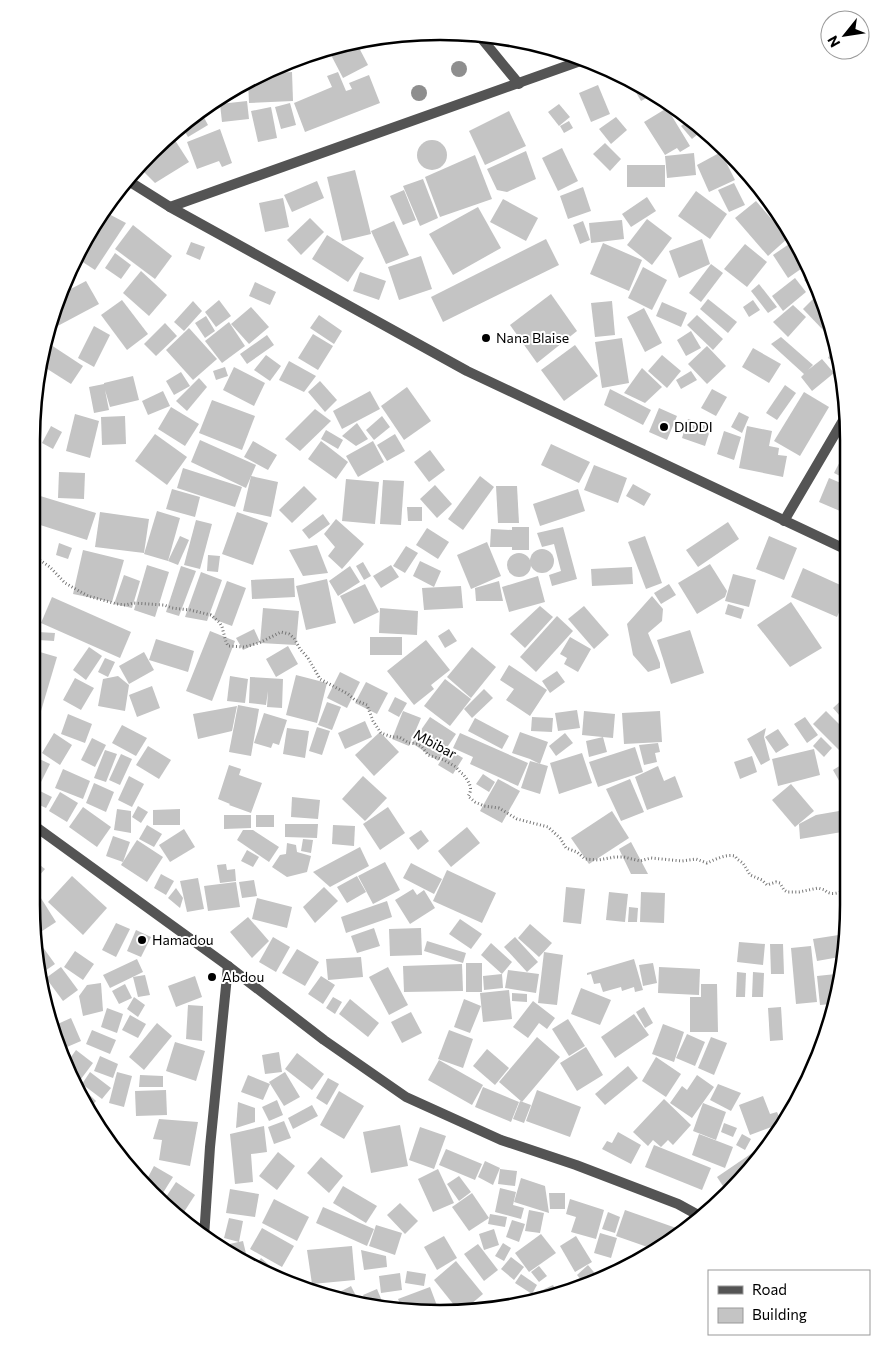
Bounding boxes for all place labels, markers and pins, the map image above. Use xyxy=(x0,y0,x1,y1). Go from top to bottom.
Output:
place label: Nana Blaise xyxy=(496,329,569,346)
marker: Nana Blaise xyxy=(480,332,492,344)
place label: DIDDI xyxy=(674,418,713,435)
marker: DIDDI xyxy=(658,421,670,433)
place label: Hamadou xyxy=(152,931,214,948)
marker: Hamadou xyxy=(136,934,148,946)
place label: Abdou xyxy=(222,968,264,985)
marker: Abdou xyxy=(206,971,218,983)

